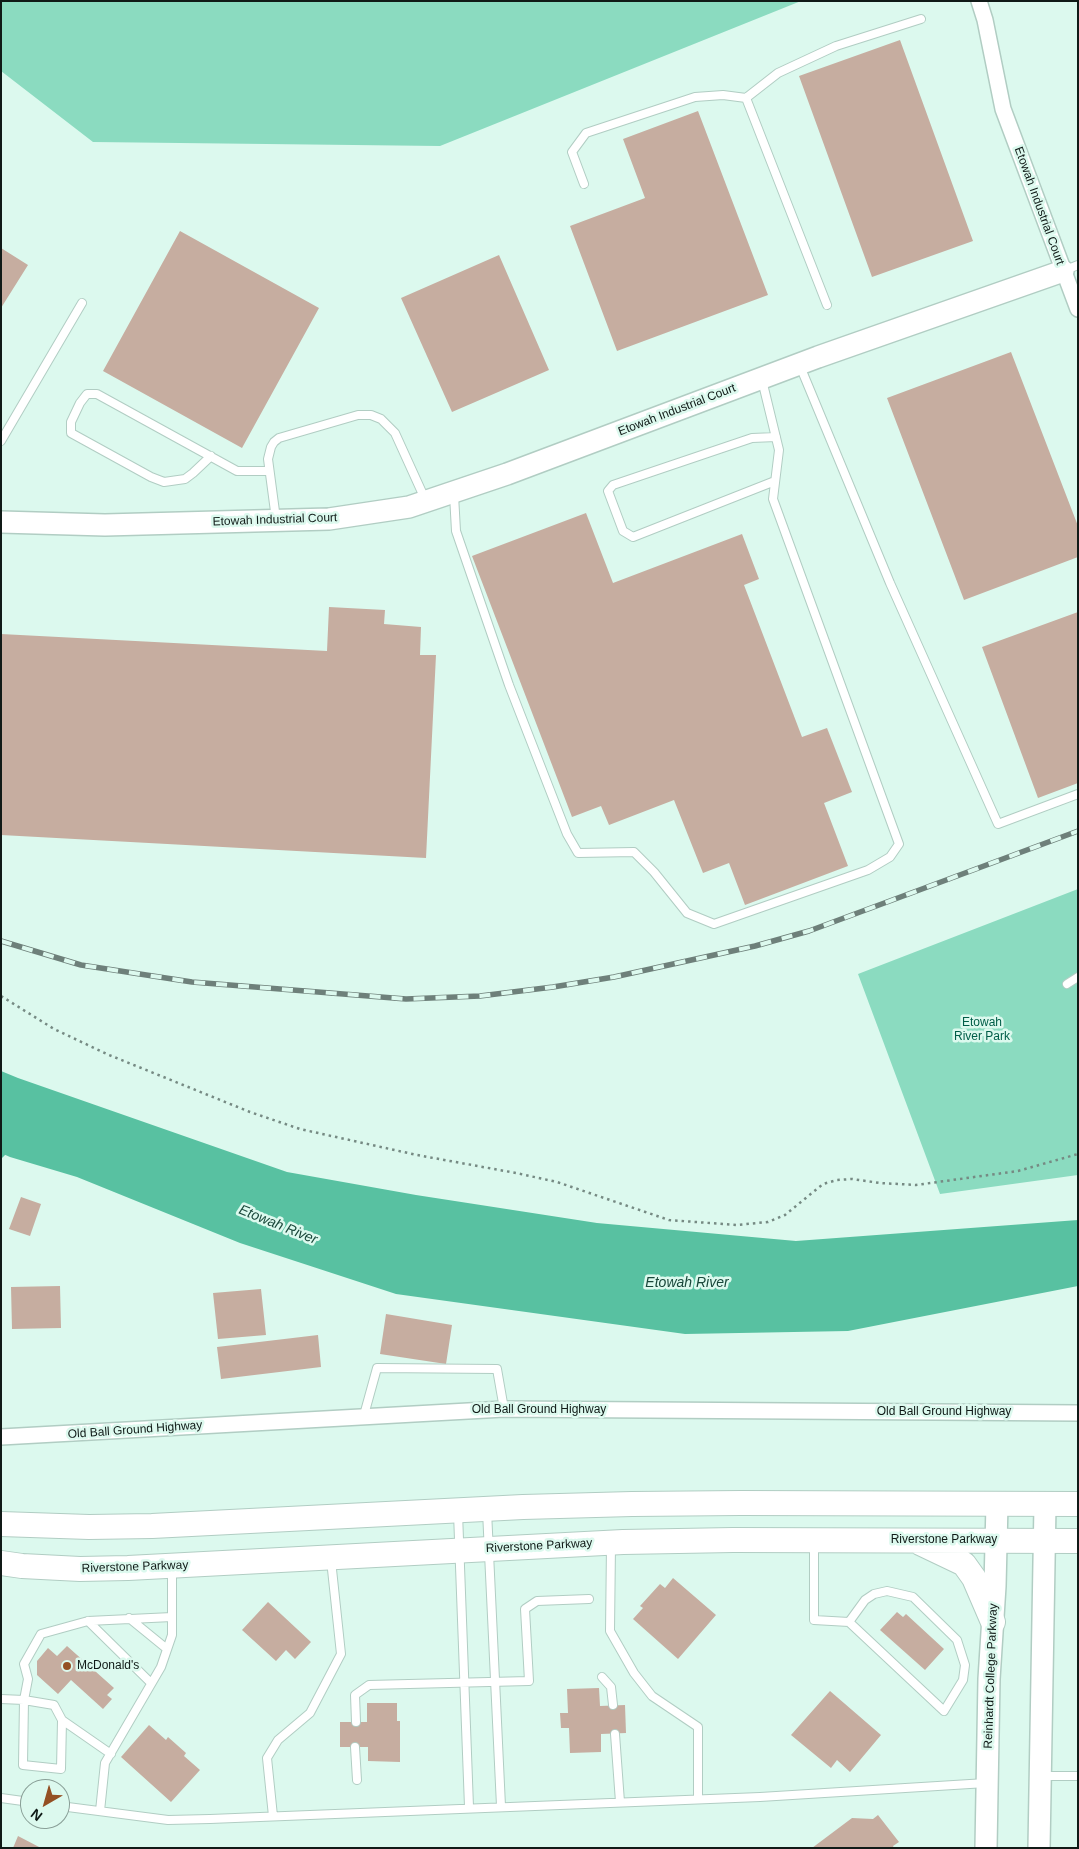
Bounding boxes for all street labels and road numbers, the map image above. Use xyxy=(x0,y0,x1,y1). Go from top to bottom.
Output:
street label: Etowah Industrial Court xyxy=(1011,145,1067,267)
street label: Etowah Industrial Court xyxy=(616,381,738,439)
street label: Etowah Industrial Court xyxy=(212,511,338,529)
street label: Old Ball Ground Highway xyxy=(472,1403,606,1417)
street label: Old Ball Ground Highway xyxy=(877,1405,1011,1419)
street label: Old Ball Ground Highway xyxy=(67,1418,203,1442)
street label: Riverstone Parkway xyxy=(891,1533,997,1547)
street label: Riverstone Parkway xyxy=(485,1536,593,1556)
street label: Riverstone Parkway xyxy=(81,1558,189,1576)
street label: Reinhardt College Parkway xyxy=(981,1603,1001,1749)

